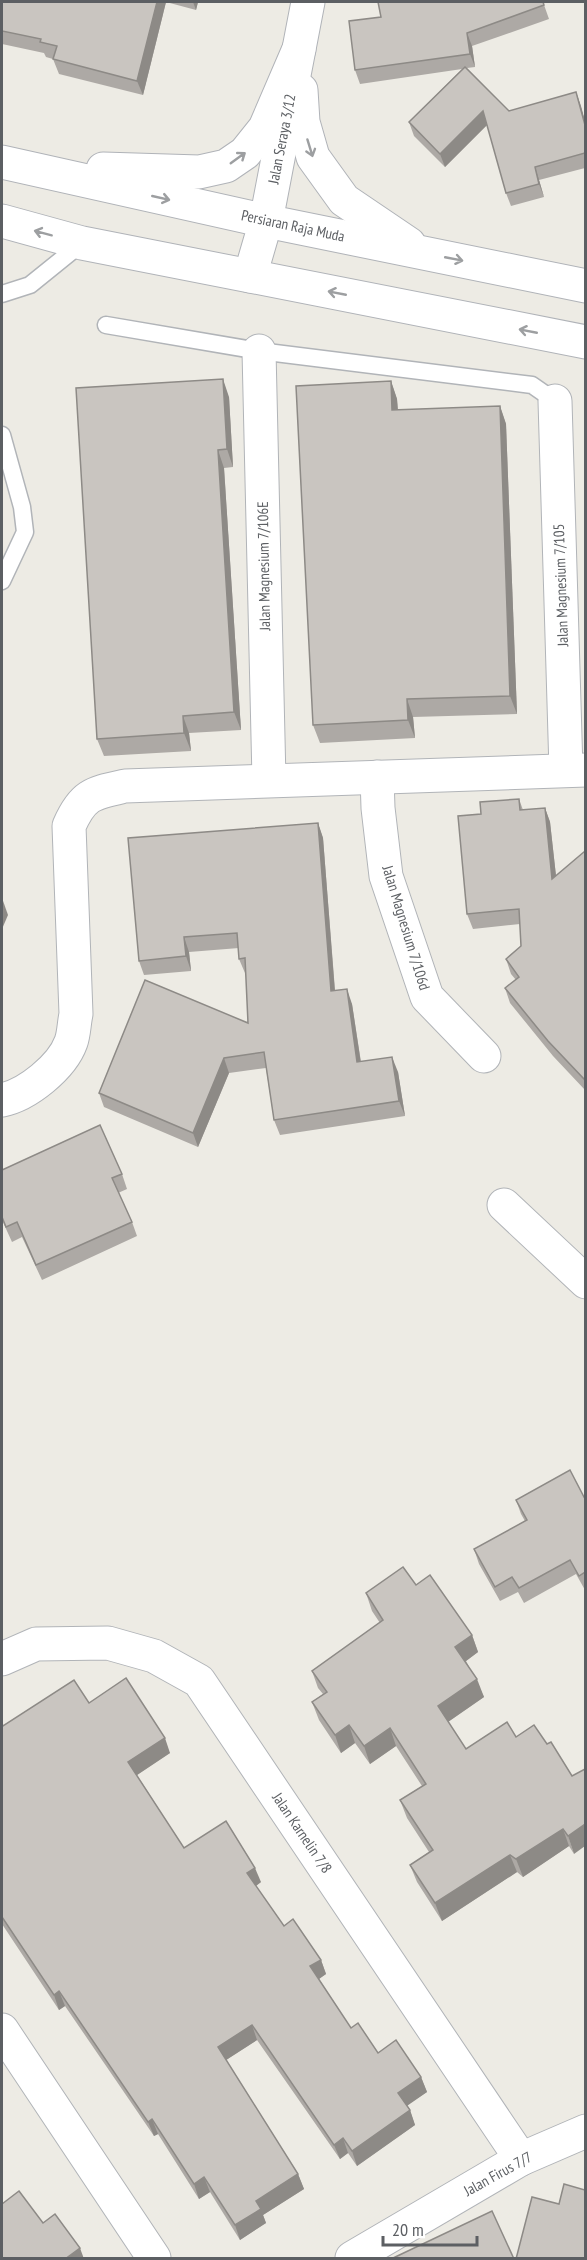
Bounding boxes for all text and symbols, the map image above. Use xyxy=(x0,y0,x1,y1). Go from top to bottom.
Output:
street label: Jalan Seraya 3/12 xyxy=(263,92,300,186)
one-way arrow xyxy=(305,138,316,157)
one-way arrow xyxy=(229,152,245,165)
one-way arrow xyxy=(151,192,170,204)
street label: Persiaran Raja Muda xyxy=(240,205,346,246)
one-way arrow xyxy=(34,226,53,238)
one-way arrow xyxy=(445,254,464,266)
one-way arrow xyxy=(327,287,347,298)
one-way arrow xyxy=(519,325,538,336)
street label: Jalan Magnesium 7/106E xyxy=(253,501,274,632)
street label: Jalan Magnesium 7/105 xyxy=(549,523,572,648)
street label: Jalan Magnesium 7/106d xyxy=(378,862,434,993)
street label: Jalan Karnelin 7/8 xyxy=(268,1788,336,1877)
street label: Jalan Firus 7/7 xyxy=(459,2147,535,2201)
scale bar xyxy=(383,2209,478,2247)
text: 20 m xyxy=(392,2218,424,2241)

